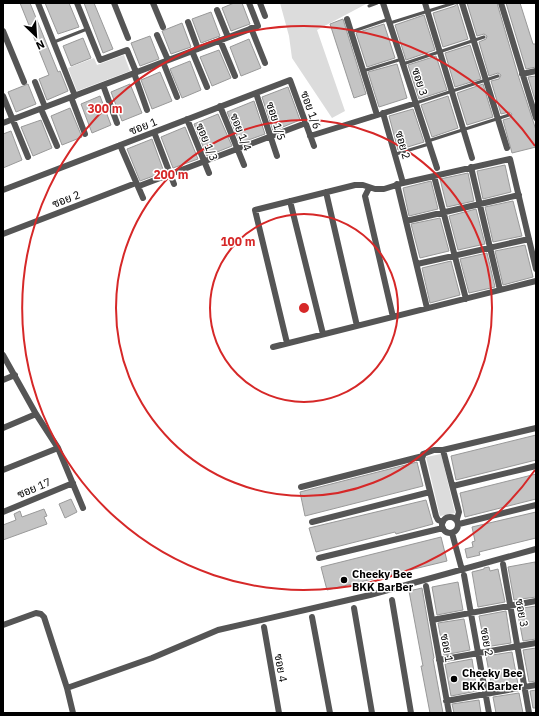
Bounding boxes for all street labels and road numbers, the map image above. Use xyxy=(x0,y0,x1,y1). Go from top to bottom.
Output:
street label: ซอย 3 xyxy=(409,66,431,98)
street label: ซอย 1/6 xyxy=(298,89,324,131)
street label: ซอย 1/5 xyxy=(263,100,289,142)
street label: ซอย 1/4 xyxy=(227,111,255,153)
street label: ซอย 1 xyxy=(127,114,159,138)
street label: ซอย 1/3 xyxy=(193,121,221,163)
street label: ซอย 2 xyxy=(392,129,414,161)
street label: ซอย 2 xyxy=(50,187,82,211)
street label: ซอย 17 xyxy=(15,475,53,501)
street label: ซอย 3 xyxy=(513,598,531,628)
street label: ซอย 2 xyxy=(478,627,496,657)
street label: ซอย 1 xyxy=(438,633,456,664)
street label: ซอย 4 xyxy=(272,653,290,684)

